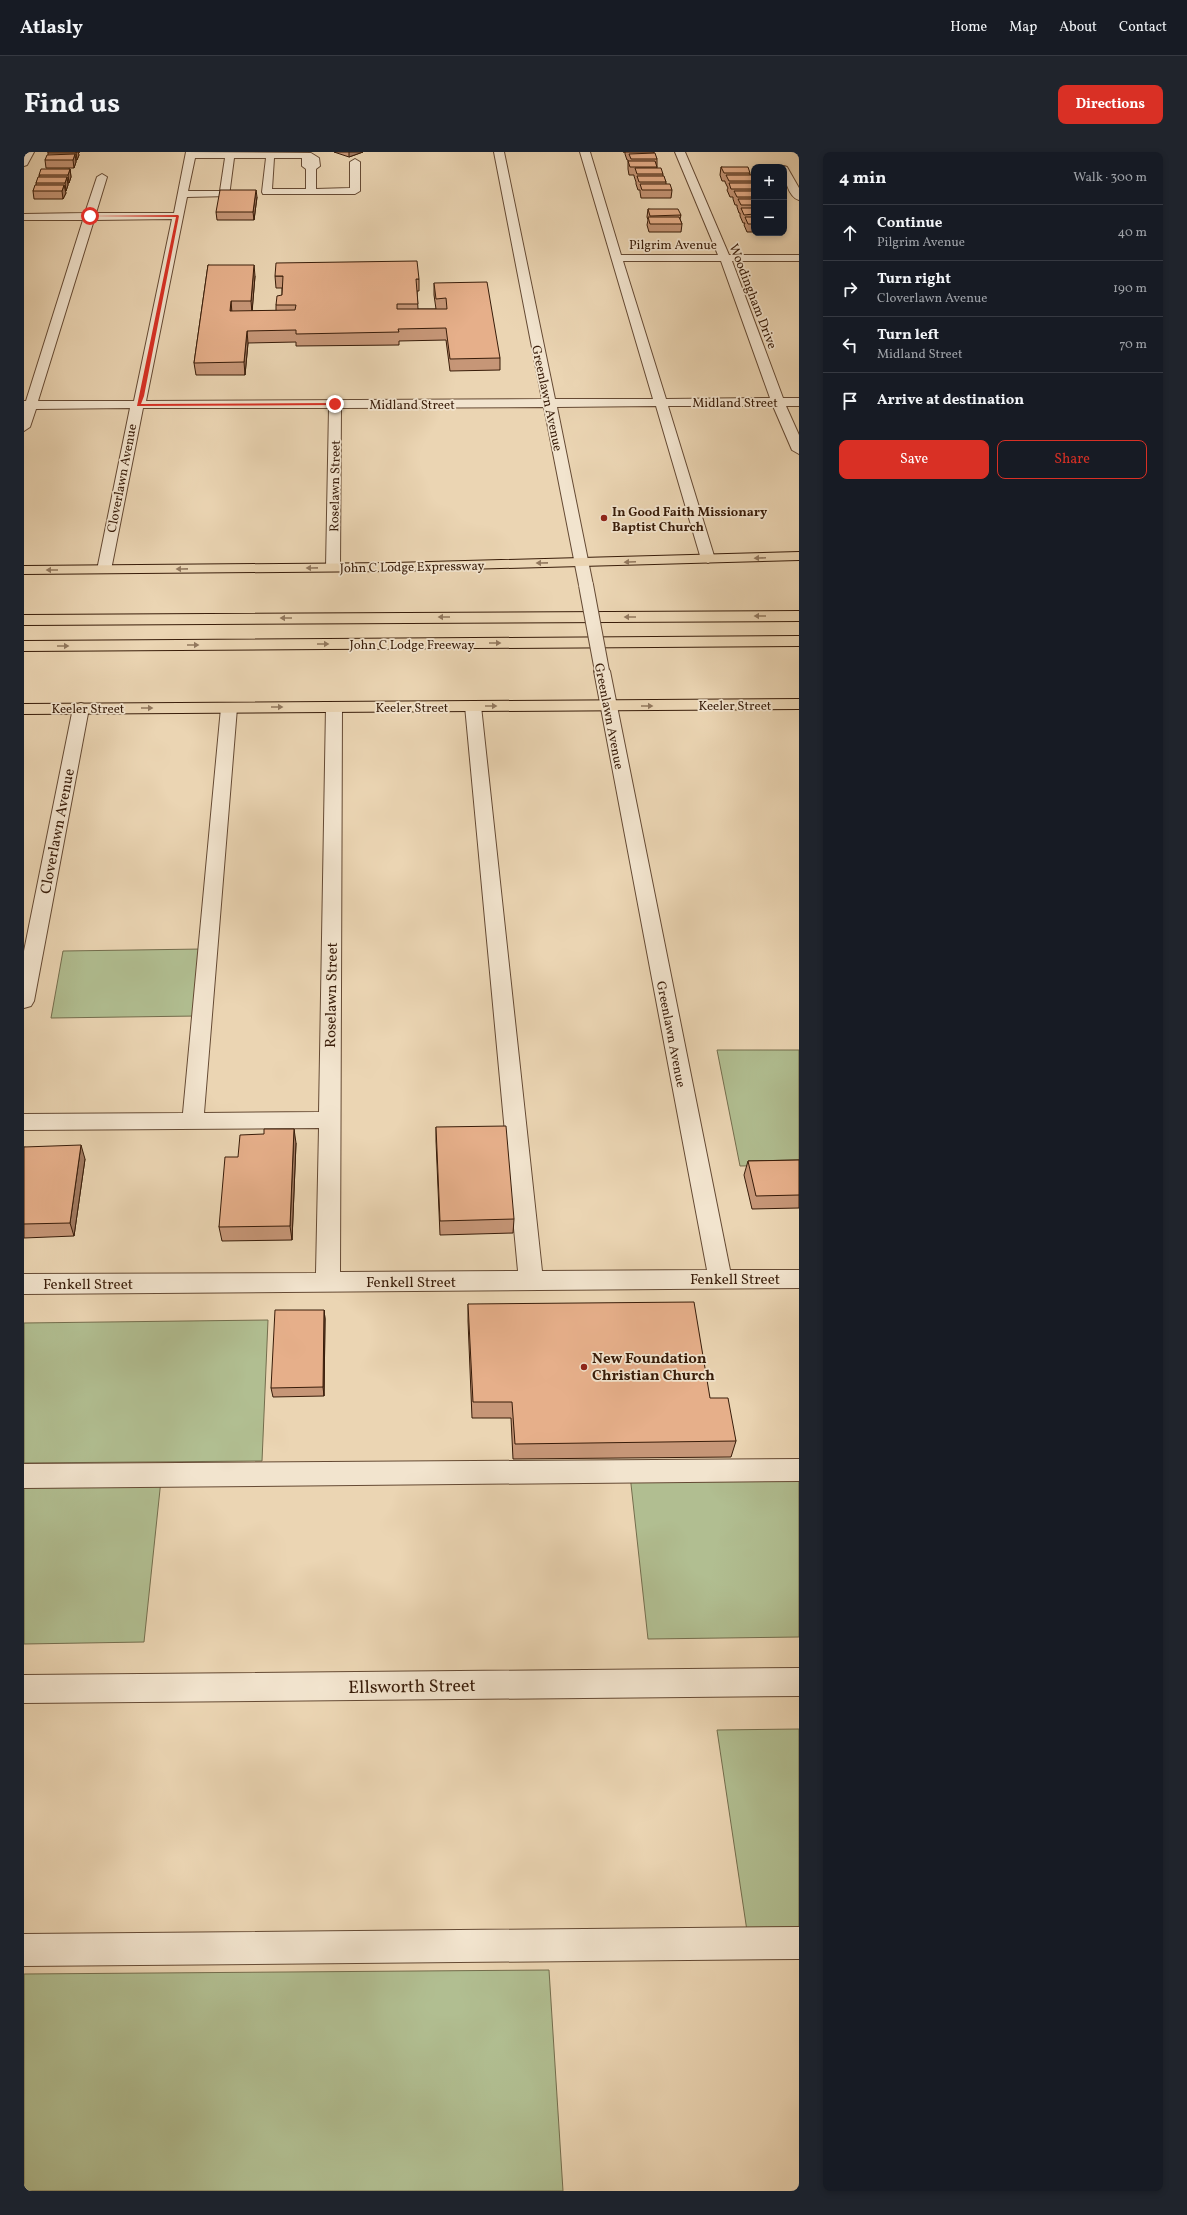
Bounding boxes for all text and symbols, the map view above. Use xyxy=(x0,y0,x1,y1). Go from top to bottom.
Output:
text: Atlasly xyxy=(20,15,83,41)
text: Home xyxy=(950,18,987,37)
text: Map xyxy=(1009,18,1037,37)
text: About xyxy=(1059,18,1097,37)
text: Contact xyxy=(1119,18,1167,37)
text: Find us xyxy=(24,85,120,124)
button: Directions xyxy=(1058,85,1163,124)
map controls xyxy=(751,164,787,236)
button: + xyxy=(751,164,787,200)
text: 4 min xyxy=(839,167,886,190)
text: Walk · 300 m xyxy=(1073,169,1147,187)
button: − xyxy=(751,200,787,236)
route start xyxy=(81,207,99,225)
text: Continue xyxy=(877,213,942,234)
icon: ahead xyxy=(839,222,861,244)
text: 40 m xyxy=(1118,224,1147,242)
text: Pilgrim Avenue xyxy=(877,234,965,252)
street label: Pilgrim Avenue xyxy=(629,237,717,255)
street label: Woodingham Drive xyxy=(724,241,781,352)
text: Turn right xyxy=(877,269,951,290)
icon: right xyxy=(839,278,861,300)
text: 190 m xyxy=(1113,280,1147,298)
text: Cloverlawn Avenue xyxy=(877,290,987,308)
text: Turn left xyxy=(877,325,939,346)
icon: left xyxy=(839,334,861,356)
text: 70 m xyxy=(1119,336,1147,354)
street label: Greenlawn Avenue xyxy=(526,344,566,453)
text: Midland Street xyxy=(877,346,962,364)
icon: arrive xyxy=(839,390,861,412)
text: Arrive at destination xyxy=(877,390,1024,411)
route end xyxy=(326,395,344,413)
street label: Midland Street xyxy=(692,395,778,413)
street label: Midland Street xyxy=(369,397,455,415)
street label: Cloverlawn Avenue xyxy=(104,422,142,534)
street label: Roselawn Street xyxy=(326,440,346,532)
button: Save xyxy=(839,440,989,479)
button: Share xyxy=(997,440,1147,479)
place label: In Good Faith Missionary Baptist Church xyxy=(612,504,768,537)
marker: In Good Faith Missionary Baptist Church xyxy=(599,513,609,523)
one-way arrow xyxy=(754,554,766,561)
street label: John C Lodge Expressway xyxy=(339,558,485,578)
one-way arrow xyxy=(624,558,636,565)
one-way arrow xyxy=(535,560,548,566)
one-way arrow xyxy=(305,565,318,571)
one-way arrow xyxy=(175,566,188,572)
one-way arrow xyxy=(45,567,58,573)
one-way arrow xyxy=(753,613,766,619)
one-way arrow xyxy=(438,614,450,621)
one-way arrow xyxy=(623,614,636,620)
one-way arrow xyxy=(279,615,292,621)
street label: John C Lodge Freeway xyxy=(350,637,474,655)
one-way arrow xyxy=(489,640,502,646)
one-way arrow xyxy=(317,641,330,647)
one-way arrow xyxy=(187,642,200,648)
one-way arrow xyxy=(57,643,70,649)
street label: Greenlawn Avenue xyxy=(589,662,627,771)
street label: Keeler Street xyxy=(699,698,772,716)
street label: Keeler Street xyxy=(376,700,449,718)
street label: Keeler Street xyxy=(52,701,125,719)
one-way arrow xyxy=(641,702,653,709)
one-way arrow xyxy=(485,703,498,709)
one-way arrow xyxy=(271,704,284,710)
one-way arrow xyxy=(141,705,154,711)
street label: Cloverlawn Avenue xyxy=(36,767,81,896)
street label: Roselawn Street xyxy=(321,942,344,1048)
street label: Greenlawn Avenue xyxy=(651,980,689,1089)
street label: Fenkell Street xyxy=(690,1270,780,1291)
street label: Fenkell Street xyxy=(366,1273,456,1294)
street label: Fenkell Street xyxy=(43,1275,133,1296)
place label: New Foundation Christian Church xyxy=(592,1349,715,1387)
marker: New Foundation Christian Church xyxy=(579,1362,589,1372)
street label: Ellsworth Street xyxy=(348,1674,476,1701)

